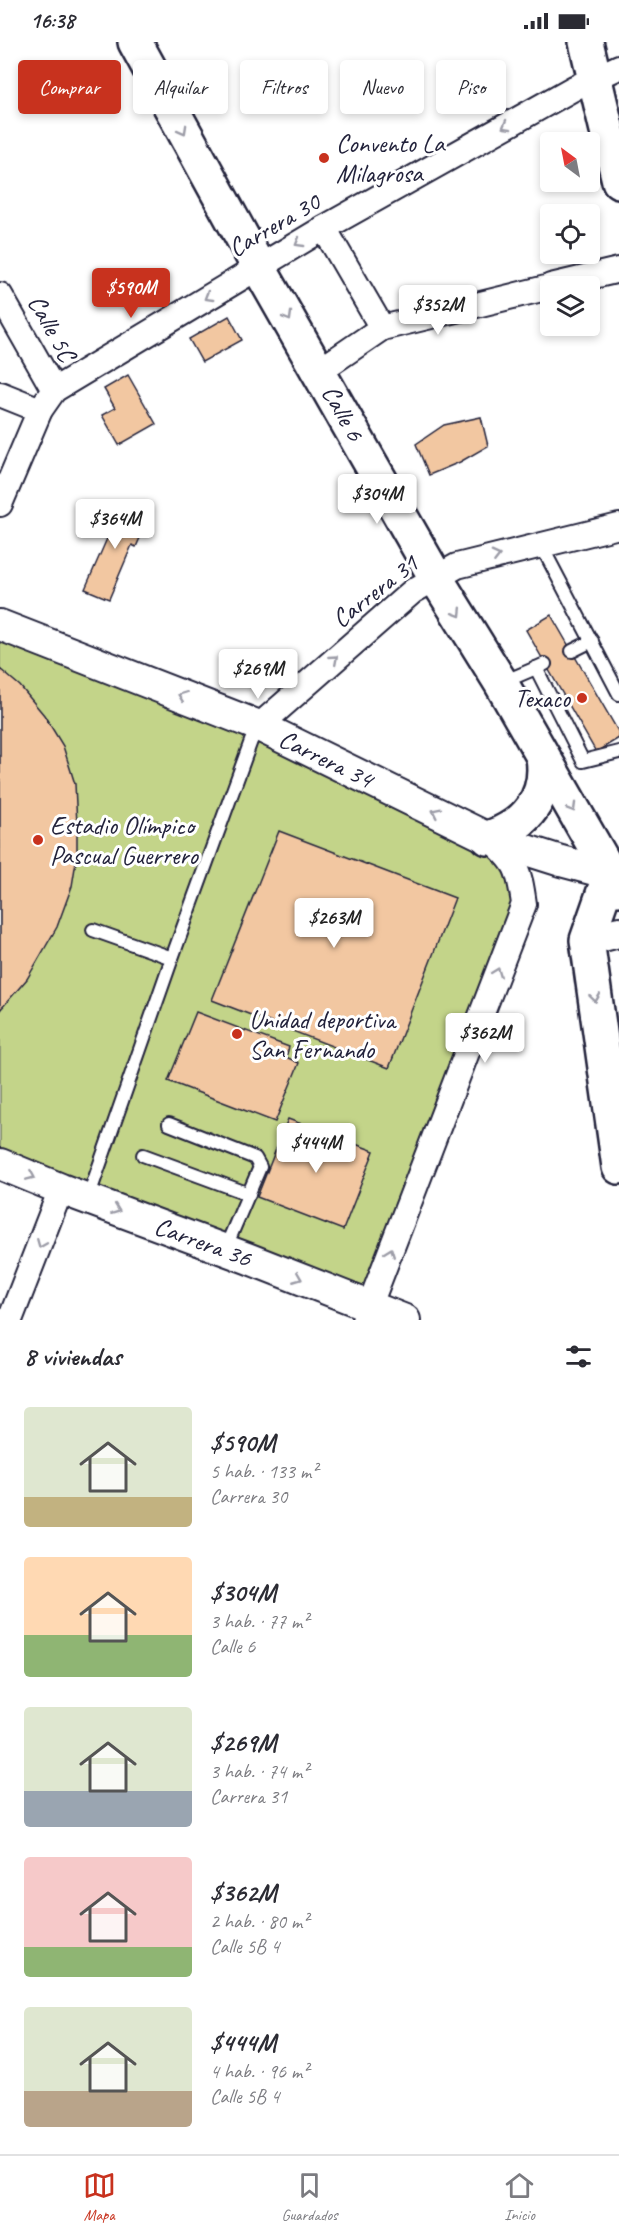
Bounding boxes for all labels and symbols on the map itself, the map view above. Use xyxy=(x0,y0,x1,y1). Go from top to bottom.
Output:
one-way arrow xyxy=(501,119,512,130)
one-way arrow xyxy=(176,124,187,134)
place label: Convento La Milagrosa xyxy=(336,127,446,190)
north arrow xyxy=(540,132,600,192)
marker: Convento La Milagrosa xyxy=(317,151,331,165)
street label: Carrera 30 xyxy=(222,184,328,264)
one-way arrow xyxy=(295,235,305,247)
pin: $590M xyxy=(89,268,173,319)
pin: $352M xyxy=(396,285,480,336)
street label: Calle 5C xyxy=(20,289,85,369)
one-way arrow xyxy=(204,289,214,301)
one-way arrow xyxy=(280,311,292,321)
street label: Calle 6 xyxy=(314,379,372,448)
pin: $304M xyxy=(335,474,419,525)
pin: $364M xyxy=(73,499,157,550)
street label: Carrera 31 xyxy=(325,546,426,635)
one-way arrow xyxy=(491,551,501,564)
one-way arrow xyxy=(450,607,462,617)
pin: $269M xyxy=(216,649,300,700)
one-way arrow xyxy=(328,656,339,667)
place label: Texaco xyxy=(514,682,572,715)
one-way arrow xyxy=(178,691,189,703)
marker: Texaco xyxy=(575,691,589,705)
street label: Carrera 34 xyxy=(274,722,380,797)
one-way arrow xyxy=(565,802,576,812)
one-way arrow xyxy=(431,808,442,820)
place label: Estadio Olímpico Pascual Guerrero xyxy=(50,809,200,872)
marker: Estadio Olímpico Pascual Guerrero xyxy=(31,833,45,847)
pin: $263M xyxy=(292,898,376,949)
one-way arrow xyxy=(490,968,503,978)
one-way arrow xyxy=(589,994,601,1003)
place label: Unidad deportiva San Fernando xyxy=(249,1003,397,1066)
pin: $362M xyxy=(443,1013,527,1064)
marker: Unidad deportiva San Fernando xyxy=(230,1027,244,1041)
pin: $444M xyxy=(274,1123,358,1174)
one-way arrow xyxy=(24,1169,35,1181)
one-way arrow xyxy=(110,1203,121,1215)
street label: Carrera 36 xyxy=(150,1209,257,1275)
one-way arrow xyxy=(35,1238,48,1249)
one-way arrow xyxy=(383,1248,395,1259)
one-way arrow xyxy=(293,1271,303,1284)

